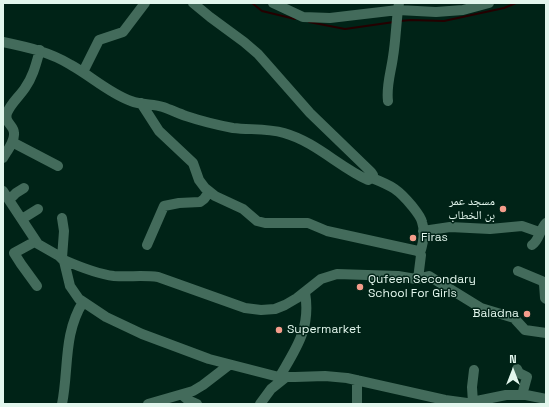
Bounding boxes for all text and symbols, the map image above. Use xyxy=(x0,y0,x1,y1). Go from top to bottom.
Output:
place label: مسجد عمر بن الخطاب xyxy=(448,195,495,223)
marker: مسجد عمر بن الخطاب xyxy=(498,204,508,214)
place label: Firas xyxy=(421,231,448,245)
marker: Firas xyxy=(408,233,418,243)
place label: Qufeen Secondary School For Girls xyxy=(368,273,476,301)
marker: Qufeen Secondary School For Girls xyxy=(355,282,365,292)
place label: Baladna xyxy=(473,307,519,321)
marker: Baladna xyxy=(522,309,532,319)
place label: Supermarket xyxy=(287,323,361,337)
marker: Supermarket xyxy=(274,325,284,335)
north arrow xyxy=(493,351,533,391)
text: N xyxy=(509,352,517,366)

